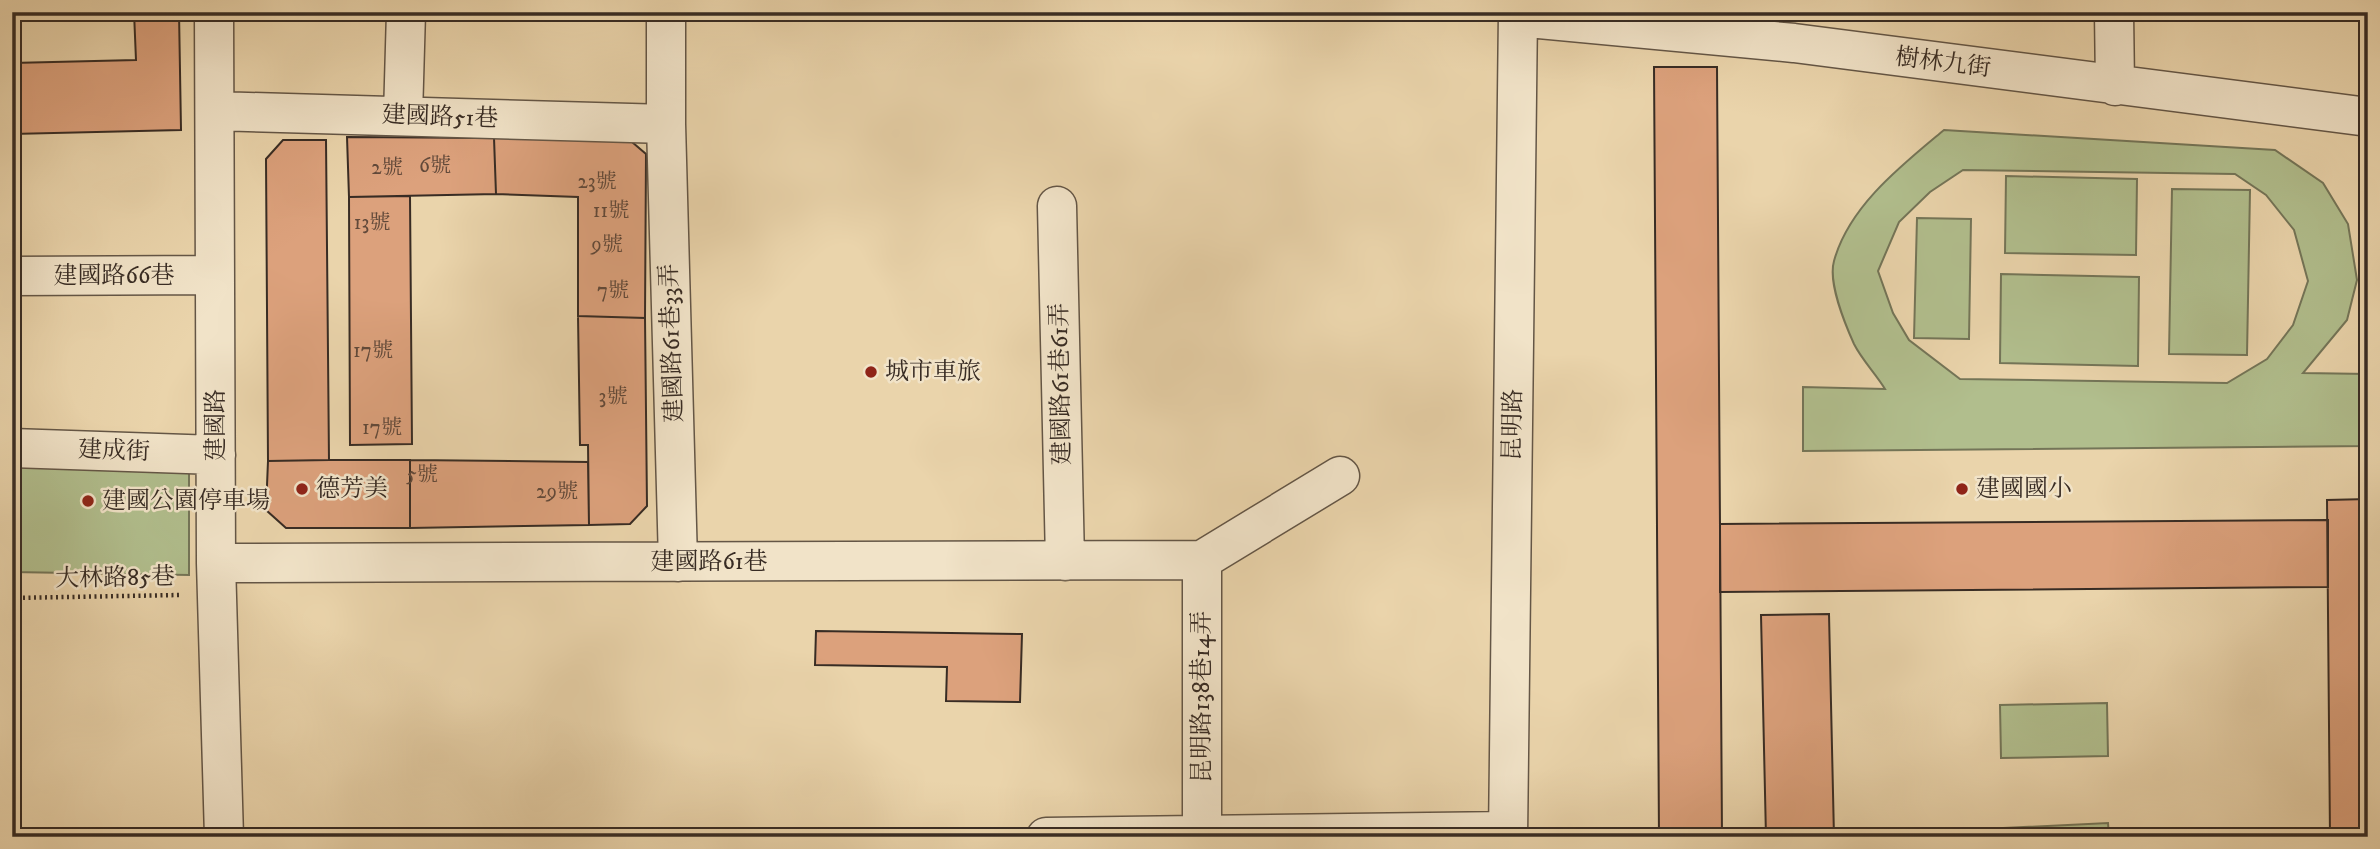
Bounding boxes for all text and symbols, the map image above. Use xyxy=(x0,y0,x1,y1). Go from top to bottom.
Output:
street label: 樹林九街 xyxy=(1894,42,1992,84)
street label: 建國路51巷 xyxy=(381,100,499,134)
house number: 6號 xyxy=(419,153,451,179)
house number: 2號 xyxy=(371,155,403,181)
house number: 23號 xyxy=(577,169,617,195)
house number: 11號 xyxy=(593,198,629,224)
house number: 13號 xyxy=(354,210,390,236)
house number: 9號 xyxy=(590,232,623,258)
street label: 建國路66巷 xyxy=(54,261,174,291)
street label: 建國路61巷33弄 xyxy=(654,263,690,423)
house number: 7號 xyxy=(597,278,629,304)
street label: 建國路61巷61弄 xyxy=(1045,303,1077,465)
house number: 17號 xyxy=(353,338,393,364)
place label: 城市車旅 xyxy=(885,357,981,387)
marker: 城市車旅 xyxy=(863,364,879,380)
house number: 3號 xyxy=(599,384,627,410)
street label: 建國路 xyxy=(201,389,231,461)
street label: 昆明路 xyxy=(1497,389,1529,461)
house number: 17號 xyxy=(362,415,402,441)
street label: 建成街 xyxy=(77,435,151,467)
house number: 5號 xyxy=(406,462,438,488)
place label: 德芳美 xyxy=(316,474,388,504)
place label: 建國國小 xyxy=(1976,474,2072,504)
house number: 29號 xyxy=(536,479,578,505)
marker: 德芳美 xyxy=(294,481,310,497)
marker: 建國國小 xyxy=(1954,481,1970,497)
place label: 建國公園停車場 xyxy=(102,486,270,516)
marker: 建國公園停車場 xyxy=(80,493,96,509)
street label: 建國路61巷 xyxy=(650,547,768,577)
street label: 大林路85巷 xyxy=(55,562,175,594)
street label: 昆明路138巷14弄 xyxy=(1187,611,1217,783)

